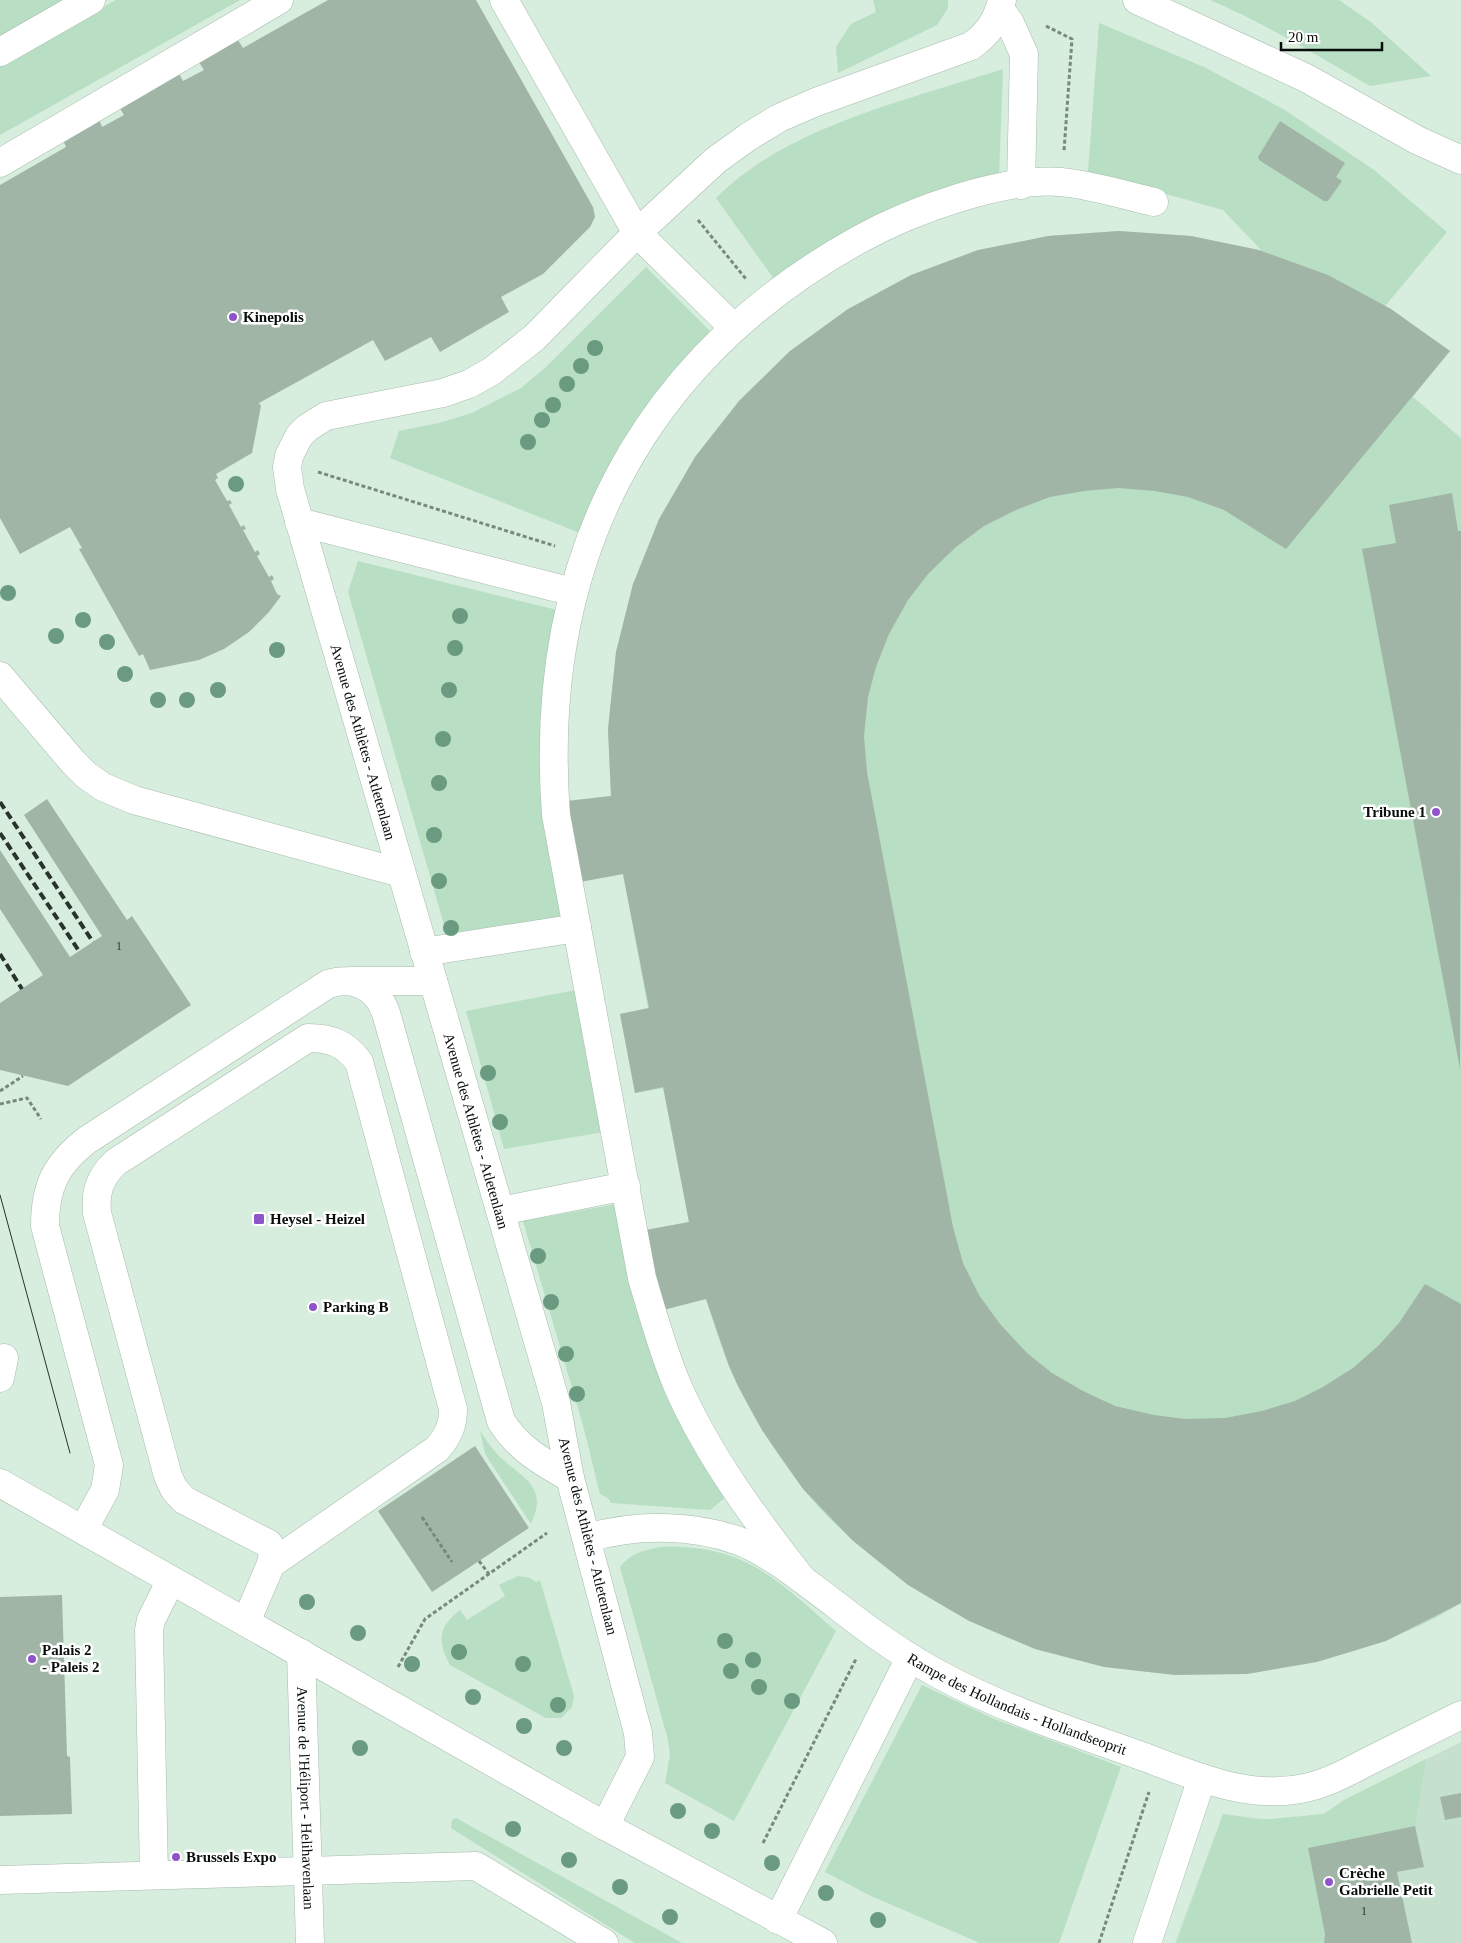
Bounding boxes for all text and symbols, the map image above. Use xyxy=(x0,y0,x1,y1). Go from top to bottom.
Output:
scale bar xyxy=(1281,20,1382,52)
text: 20 m xyxy=(1288,29,1319,45)
place label: Kinepolis xyxy=(243,309,304,325)
marker: Kinepolis xyxy=(227,311,239,323)
street label: Avenue des Athlètes - Atletenlaan xyxy=(327,642,399,842)
place label: Tribune 1 xyxy=(1363,804,1426,820)
marker: Tribune 1 xyxy=(1430,806,1442,818)
house number: 1 xyxy=(116,939,122,953)
street label: Avenue des Athlètes - Atletenlaan xyxy=(440,1031,512,1231)
place label: Heysel - Heizel xyxy=(270,1211,365,1227)
marker: Heysel - Heizel xyxy=(252,1212,266,1226)
place label: Parking B xyxy=(323,1299,388,1315)
marker: Parking B xyxy=(307,1301,319,1313)
street label: Avenue des Athlètes - Atletenlaan xyxy=(556,1436,620,1637)
place label: Palais 2 - Paleis 2 xyxy=(42,1642,100,1675)
street label: Rampe des Hollandais - Hollandseoprit xyxy=(905,1650,1129,1758)
marker: Palais 2 - Paleis 2 xyxy=(26,1653,38,1665)
street label: Avenue de l'Héliport - Helihavenlaan xyxy=(294,1686,317,1910)
place label: Brussels Expo xyxy=(186,1849,276,1865)
marker: Brussels Expo xyxy=(170,1851,182,1863)
place label: Crèche Gabrielle Petit xyxy=(1339,1865,1433,1898)
marker: Crèche Gabrielle Petit xyxy=(1323,1876,1335,1888)
house number: 1 xyxy=(1361,1904,1367,1918)

